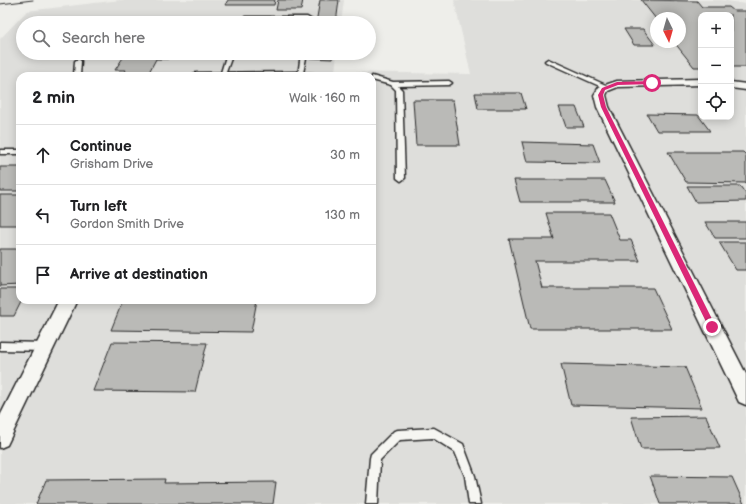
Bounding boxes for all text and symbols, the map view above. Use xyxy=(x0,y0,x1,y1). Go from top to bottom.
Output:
north arrow xyxy=(650,12,686,48)
map controls xyxy=(698,12,734,120)
button: + xyxy=(698,12,734,48)
search box xyxy=(16,16,376,60)
icon: search xyxy=(30,27,52,49)
text: Search here xyxy=(62,29,145,48)
button: − xyxy=(698,48,734,84)
route start xyxy=(643,74,661,92)
button: locate xyxy=(698,84,734,120)
text: 2 min xyxy=(32,88,75,108)
text: Walk · 160 m xyxy=(289,90,360,106)
text: Continue xyxy=(70,137,132,156)
icon: ahead xyxy=(32,144,54,166)
text: 30 m xyxy=(330,147,360,163)
text: Grisham Drive xyxy=(70,156,153,172)
text: Turn left xyxy=(70,197,127,216)
icon: left xyxy=(32,204,54,226)
text: 130 m xyxy=(325,207,360,223)
text: Gordon Smith Drive xyxy=(70,216,184,232)
icon: arrive xyxy=(32,264,54,286)
text: Arrive at destination xyxy=(70,265,208,284)
route end xyxy=(703,318,721,336)

